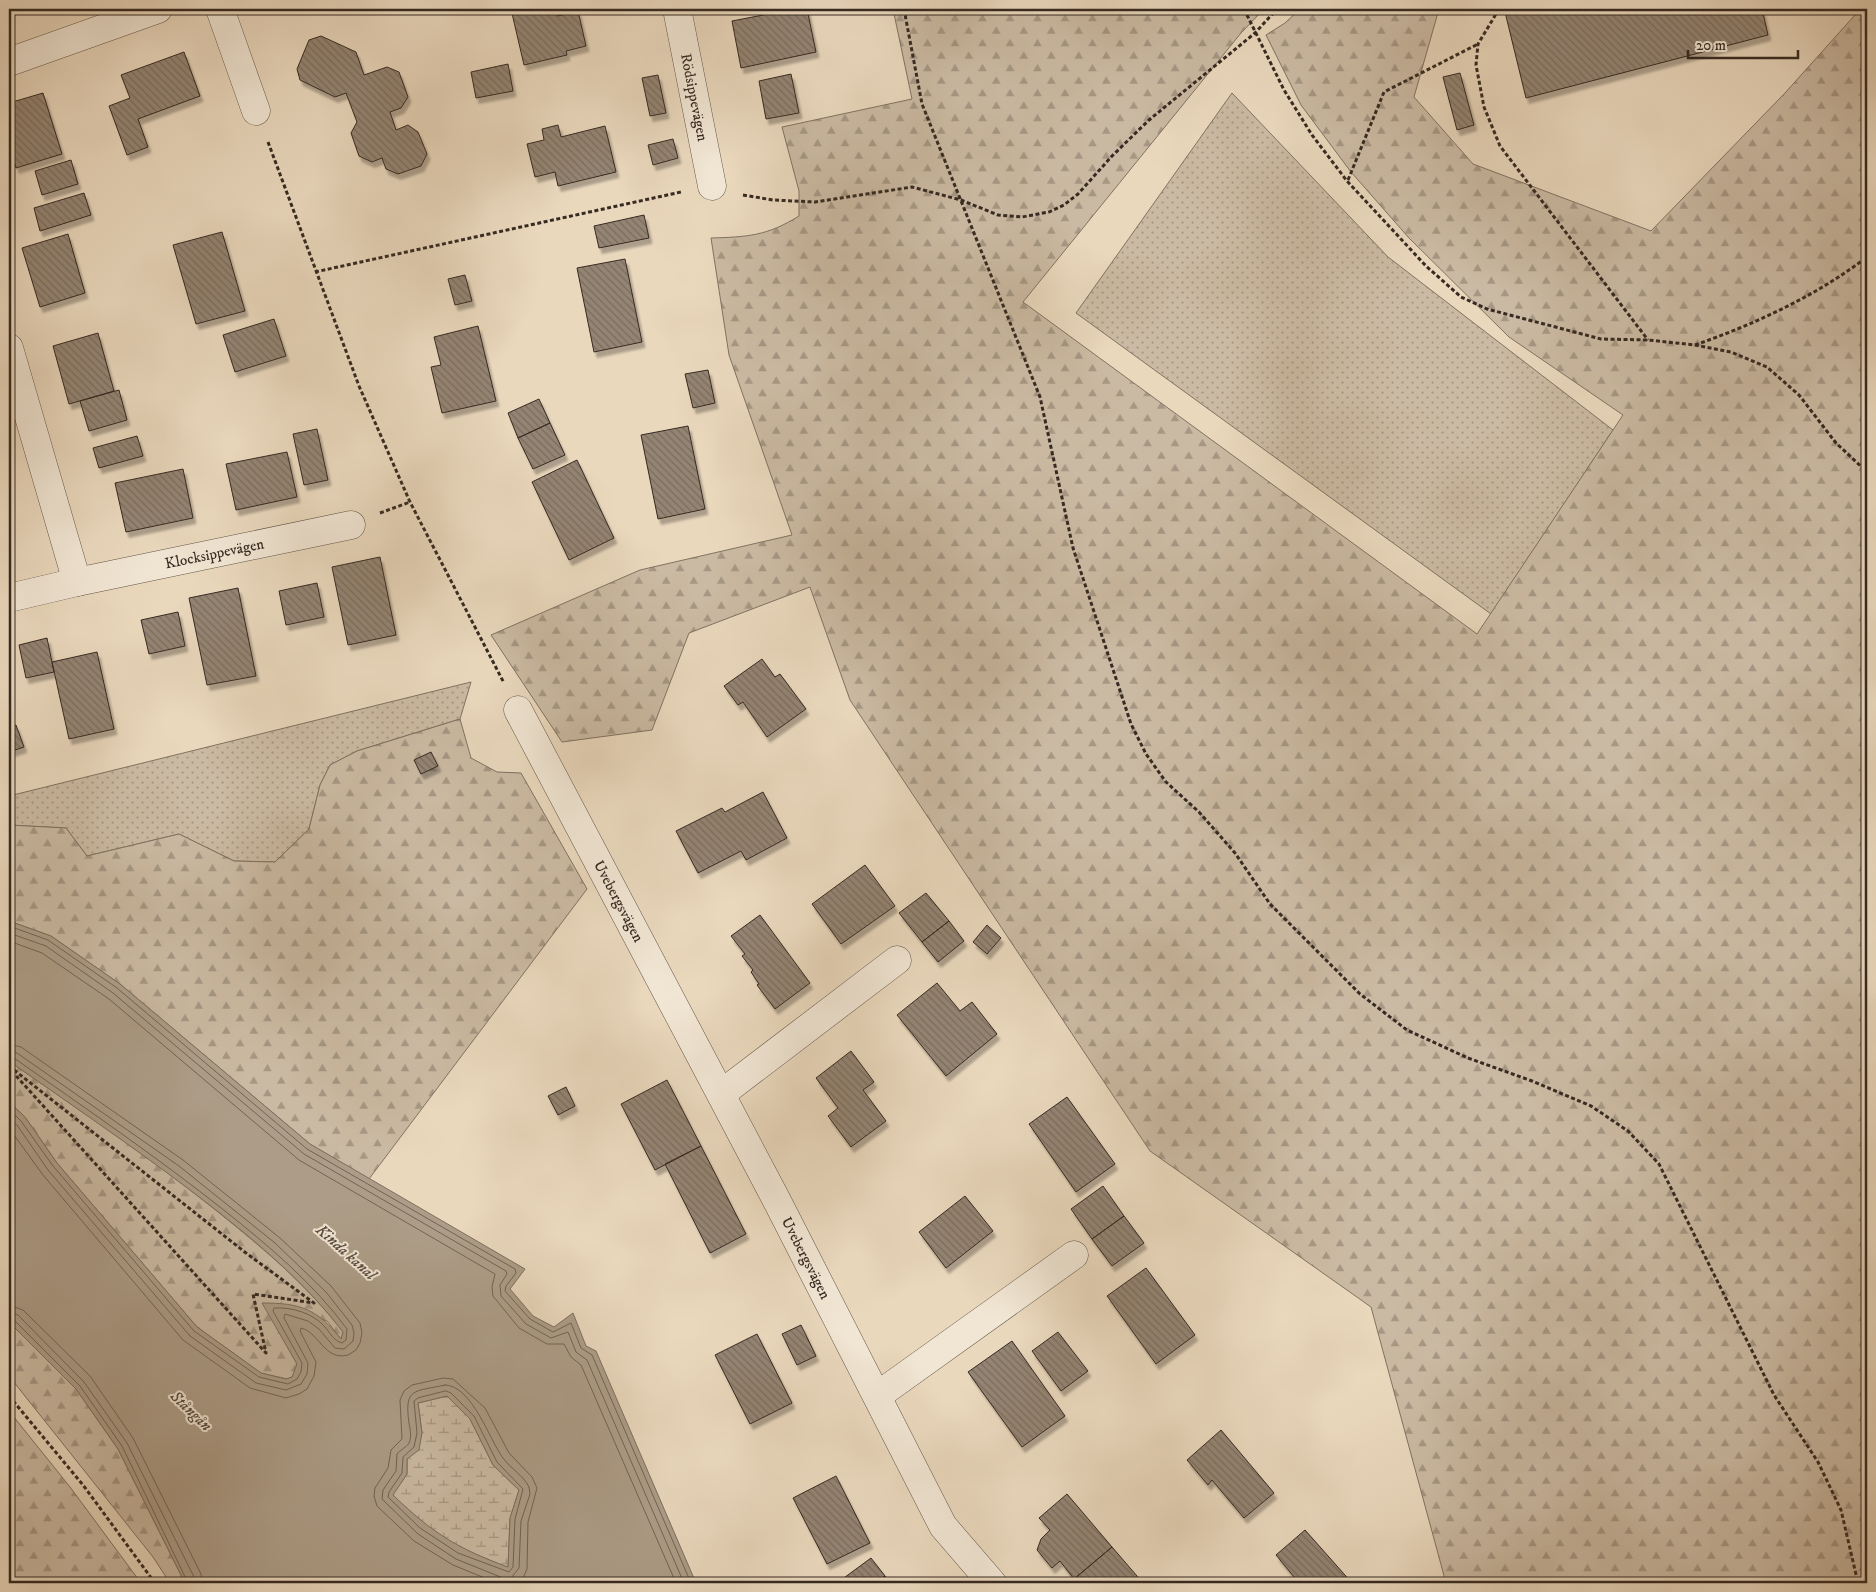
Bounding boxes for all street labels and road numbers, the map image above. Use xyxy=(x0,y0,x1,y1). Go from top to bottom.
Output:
street label: Rödsippevägen xyxy=(676,52,712,143)
street label: Klocksippevägen xyxy=(163,534,266,573)
street label: Uvebergsvägen xyxy=(589,857,648,945)
street label: Uvebergsvägen xyxy=(777,1214,835,1302)

